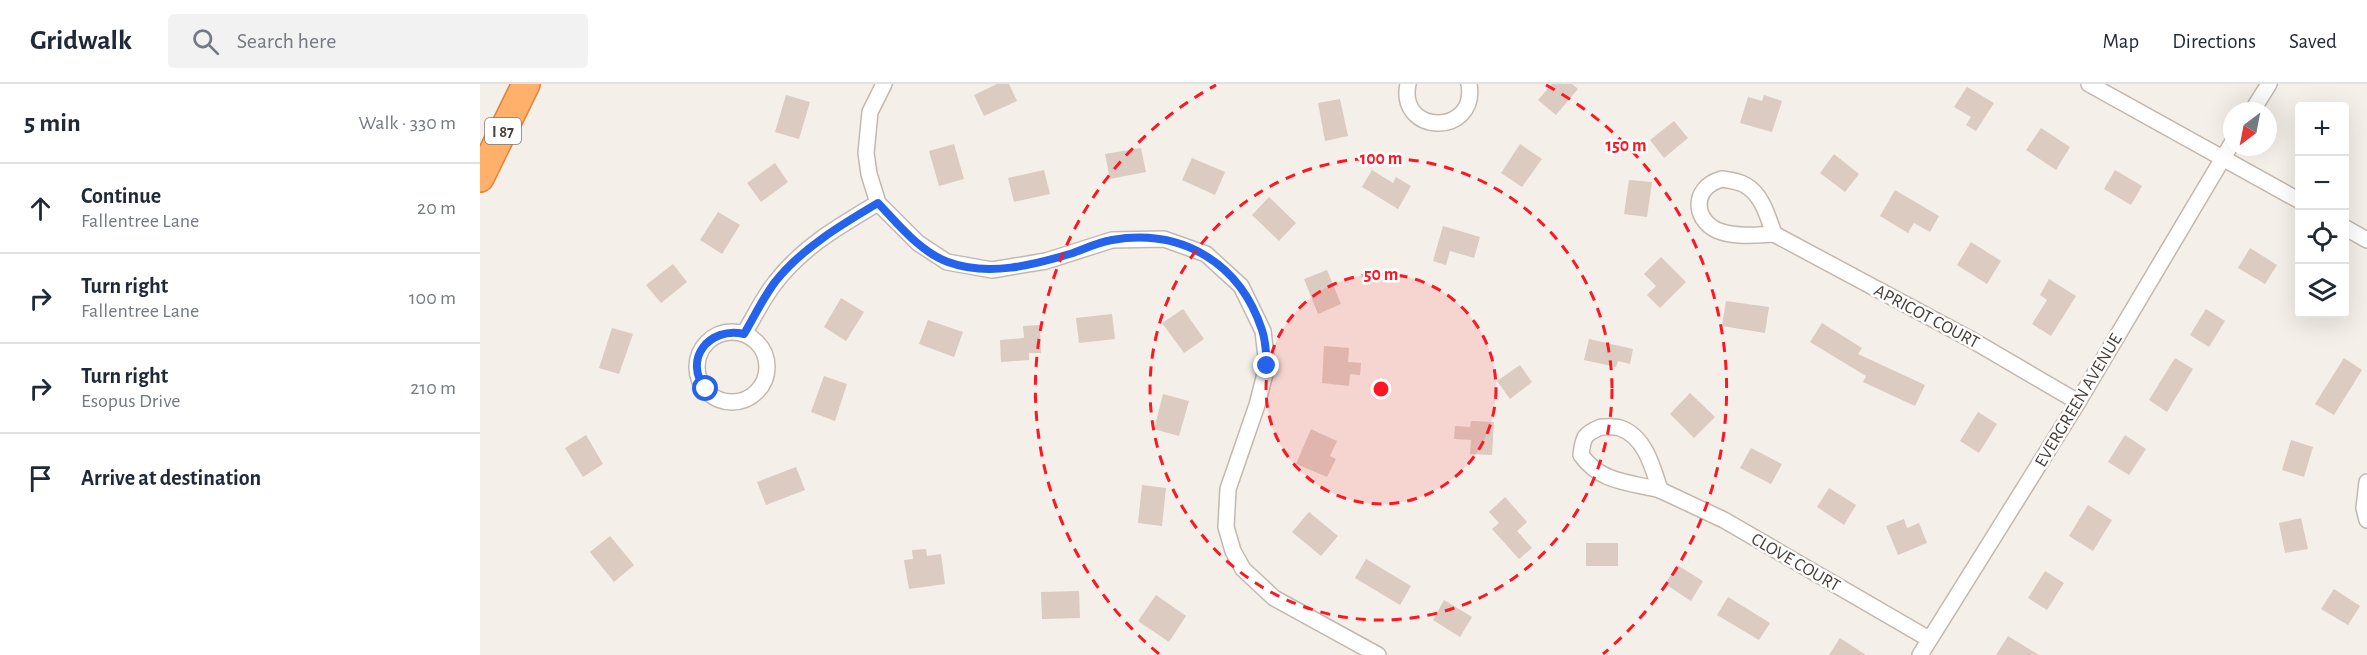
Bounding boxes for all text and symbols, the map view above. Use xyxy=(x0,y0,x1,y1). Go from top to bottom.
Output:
search box xyxy=(168,14,588,68)
icon: search xyxy=(189,25,222,58)
text: Gridwalk xyxy=(30,27,132,55)
text: Search here xyxy=(237,30,336,52)
text: Map xyxy=(2103,31,2139,52)
text: Directions xyxy=(2172,31,2256,52)
text: Saved xyxy=(2289,31,2337,52)
north arrow xyxy=(2223,102,2277,156)
map controls xyxy=(2295,102,2349,318)
button: + xyxy=(2295,102,2349,156)
text: 5 min xyxy=(24,110,81,136)
text: Walk · 330 m xyxy=(358,113,456,133)
road number: I 87 xyxy=(485,118,521,144)
text: 150 m xyxy=(1606,137,1646,155)
text: 100 m xyxy=(1360,150,1402,168)
button: − xyxy=(2295,156,2349,210)
text: Continue xyxy=(81,185,161,207)
icon: ahead xyxy=(24,192,57,225)
text: 20 m xyxy=(417,198,456,218)
button: locate xyxy=(2295,210,2349,264)
text: Fallentree Lane xyxy=(81,211,199,231)
button: layers xyxy=(2295,264,2349,318)
text: 50 m xyxy=(1364,266,1398,284)
text: Turn right xyxy=(81,275,168,297)
icon: right xyxy=(24,282,57,315)
street label: APRICOT COURT xyxy=(1871,282,1982,352)
text: 100 m xyxy=(409,288,456,308)
text: Fallentree Lane xyxy=(81,301,199,321)
street label: EVERGREEN AVENUE xyxy=(2032,331,2126,470)
route end xyxy=(1253,352,1279,378)
text: Turn right xyxy=(81,365,168,387)
icon: right xyxy=(24,372,57,405)
route start xyxy=(692,375,718,401)
text: 210 m xyxy=(410,378,456,398)
centre of rings xyxy=(1371,379,1391,399)
text: Esopus Drive xyxy=(81,391,181,411)
icon: arrive xyxy=(24,462,57,495)
text: Arrive at destination xyxy=(81,467,261,489)
street label: CLOVE COURT xyxy=(1748,530,1843,596)

